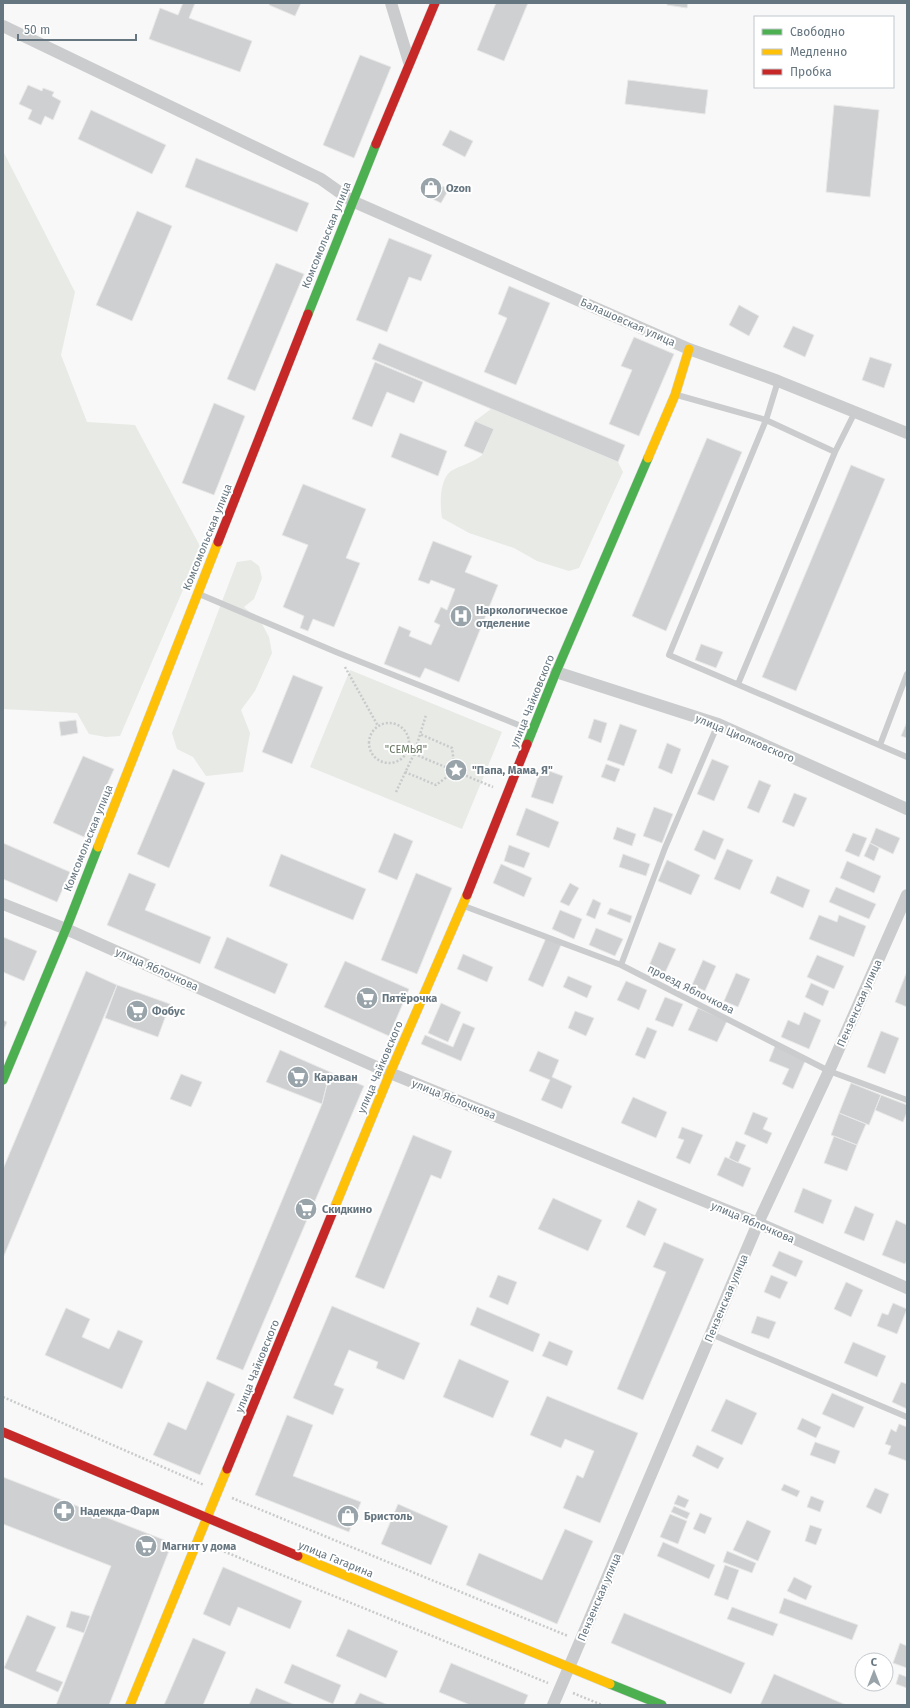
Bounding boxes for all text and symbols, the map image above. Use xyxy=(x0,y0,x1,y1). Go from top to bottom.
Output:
scale bar xyxy=(18,16,136,42)
legend xyxy=(754,16,894,88)
text: 50 m xyxy=(24,23,50,37)
text: Свободно xyxy=(790,25,845,39)
text: Медленно xyxy=(790,45,847,59)
text: Пробка xyxy=(790,65,832,79)
shop icon: Ozon xyxy=(418,175,444,201)
street label: Комсомольская улица xyxy=(299,180,354,290)
place label: Ozon xyxy=(446,182,471,195)
street label: Балашовская улица xyxy=(578,296,677,349)
street label: Комсомольская улица xyxy=(180,482,235,592)
hospital icon: Наркологическое отделение xyxy=(448,603,474,629)
place label: Наркологическое отделение xyxy=(476,604,568,630)
street label: улица Чайковского xyxy=(508,653,557,750)
street label: улица Циолковского xyxy=(693,712,796,765)
park label: "СЕМЬЯ" xyxy=(385,743,427,756)
place icon: "Папа, Мама, Я" xyxy=(443,757,469,783)
place label: "Папа, Мама, Я" xyxy=(472,764,553,777)
street label: Комсомольская улица xyxy=(61,783,116,893)
street label: улица Яблочкова xyxy=(113,945,200,994)
street label: Пензенская улица xyxy=(834,957,885,1049)
street label: проезд Яблочкова xyxy=(645,962,736,1017)
supermarket icon: Пятёрочка xyxy=(354,985,380,1011)
place label: Пятёрочка xyxy=(382,992,437,1005)
supermarket icon: Фобус xyxy=(124,998,150,1024)
place label: Фобус xyxy=(152,1005,186,1018)
street label: улица Чайковского xyxy=(355,1019,406,1115)
supermarket icon: Караван xyxy=(285,1064,311,1090)
place label: Караван xyxy=(314,1071,358,1084)
street label: улица Яблочкова xyxy=(410,1077,498,1122)
supermarket icon: Скидкино xyxy=(293,1196,319,1222)
street label: улица Яблочкова xyxy=(709,1199,797,1246)
place label: Скидкино xyxy=(322,1203,373,1216)
street label: Пензенская улица xyxy=(702,1252,751,1344)
street label: улица Чайковского xyxy=(233,1318,282,1415)
pharmacy icon: Надежда-Фарм xyxy=(51,1498,77,1524)
shop icon: Бристоль xyxy=(335,1503,361,1529)
place label: Надежда-Фарм xyxy=(80,1505,160,1518)
place label: Бристоль xyxy=(364,1510,412,1523)
supermarket icon: Магнит у дома xyxy=(133,1533,159,1559)
street label: улица Гагарина xyxy=(296,1538,375,1580)
place label: Магнит у дома xyxy=(162,1540,236,1553)
street label: Пензенская улица xyxy=(575,1551,624,1643)
north arrow xyxy=(854,1652,894,1692)
text: С xyxy=(871,1656,878,1669)

